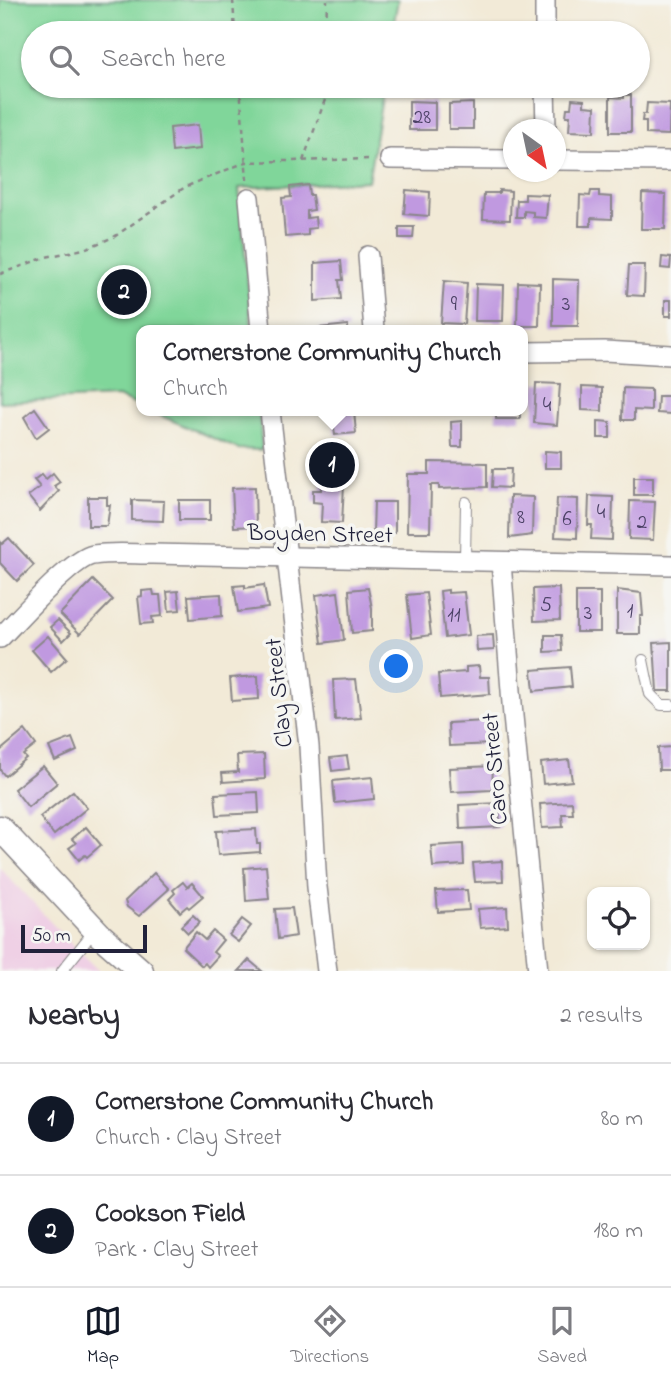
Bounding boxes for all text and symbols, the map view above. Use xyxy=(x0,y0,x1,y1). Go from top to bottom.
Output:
search box xyxy=(21,21,650,98)
icon: search xyxy=(45,41,83,79)
text: Search here xyxy=(101,41,226,79)
house number: 28 xyxy=(413,103,431,133)
north arrow xyxy=(503,119,566,182)
pin: 2 xyxy=(101,266,147,318)
house number: 9 xyxy=(451,290,458,320)
house number: 3 xyxy=(562,290,570,320)
popup xyxy=(136,325,528,416)
text: Cornerstone Community Church xyxy=(163,335,501,373)
text: Church xyxy=(163,373,228,406)
house number: 4 xyxy=(543,391,552,421)
pin: 1 xyxy=(309,439,355,491)
house number: 4 xyxy=(597,498,606,528)
house number: 8 xyxy=(517,503,525,533)
house number: 6 xyxy=(562,505,572,535)
house number: 2 xyxy=(637,508,647,538)
street label: Boyden Street xyxy=(246,517,393,555)
house number: 5 xyxy=(540,591,552,621)
house number: 1 xyxy=(627,597,634,627)
house number: 3 xyxy=(584,599,592,629)
house number: 11 xyxy=(447,601,461,631)
street label: Clay Street xyxy=(257,636,305,749)
your location xyxy=(379,649,413,683)
street label: Caro Street xyxy=(474,711,519,826)
map controls xyxy=(587,887,650,950)
button: locate xyxy=(587,887,650,950)
scale bar xyxy=(21,922,147,954)
text: 50 m xyxy=(32,923,71,950)
text: Nearby xyxy=(28,995,120,1039)
text: 2 results xyxy=(560,1000,643,1033)
text: Cornerstone Community Church xyxy=(95,1084,433,1122)
text: 1 xyxy=(47,1103,55,1136)
text: 80 m xyxy=(601,1103,643,1136)
text: Church · Clay Street xyxy=(95,1122,282,1155)
text: Cookson Field xyxy=(95,1196,245,1234)
text: 2 xyxy=(45,1215,57,1248)
text: 180 m xyxy=(594,1215,643,1248)
text: Park · Clay Street xyxy=(95,1234,258,1267)
tab: Map xyxy=(84,1302,122,1371)
tab: Directions xyxy=(290,1302,369,1371)
tab: Saved xyxy=(537,1302,587,1371)

